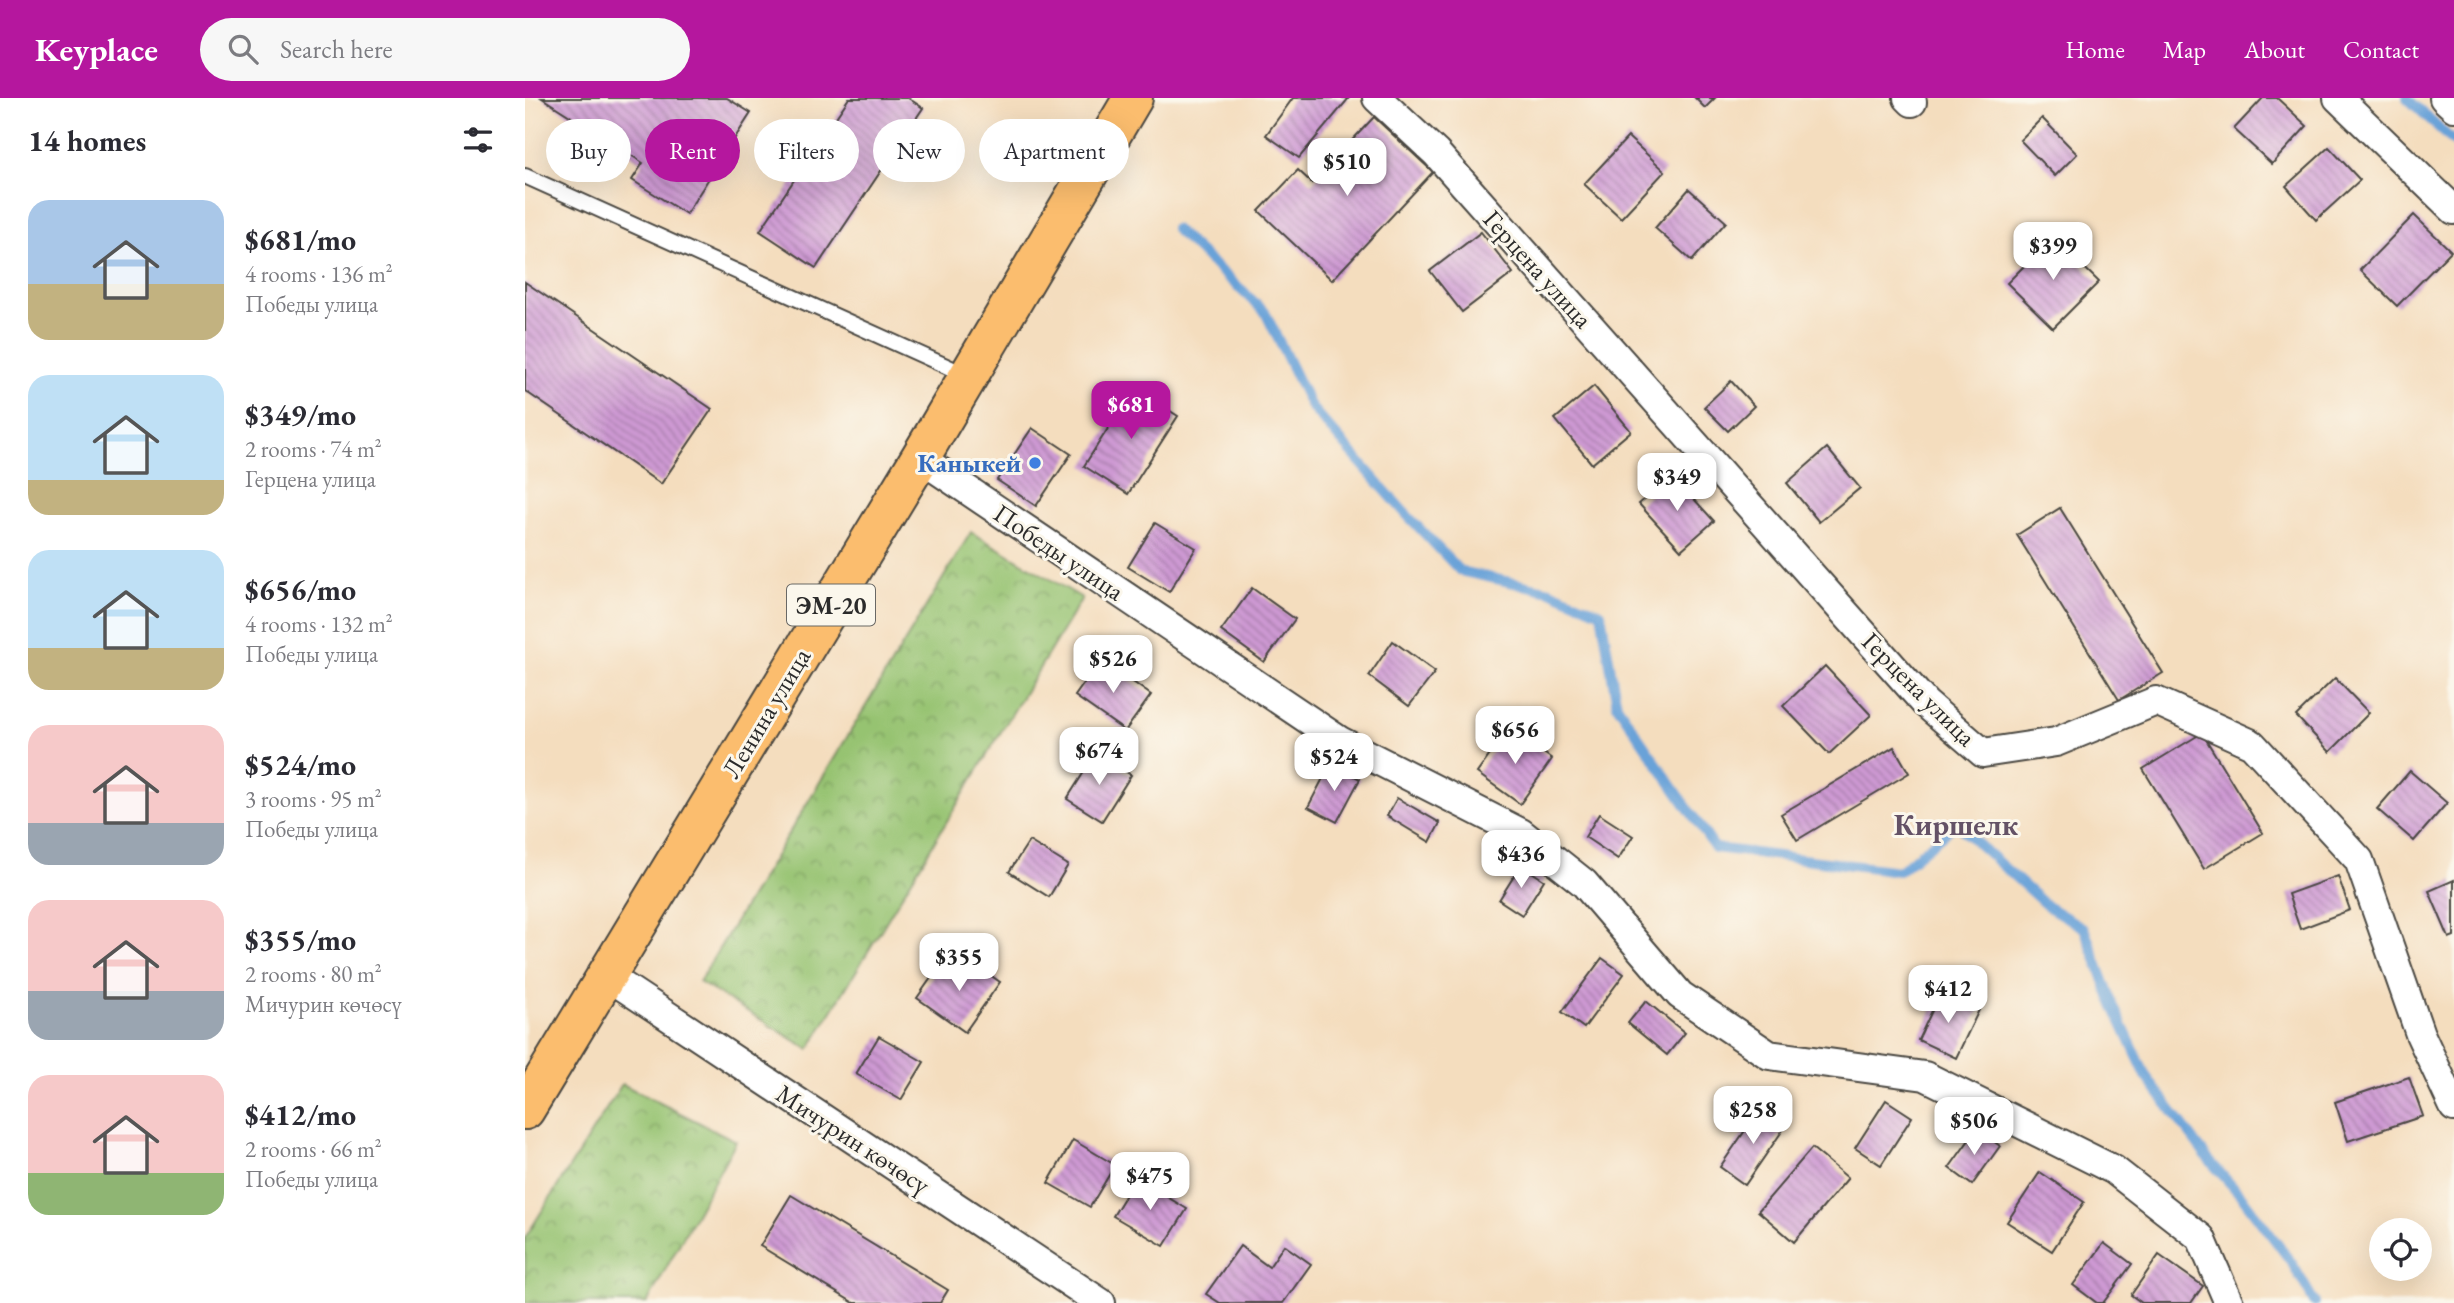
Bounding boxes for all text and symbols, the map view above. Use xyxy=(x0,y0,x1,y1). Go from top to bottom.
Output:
search box xyxy=(200,18,690,81)
text: Keyplace xyxy=(35,28,158,71)
icon: search xyxy=(224,30,262,68)
text: Search here xyxy=(280,32,393,66)
text: Home xyxy=(2065,34,2125,65)
text: Map xyxy=(2163,34,2206,65)
text: About xyxy=(2244,34,2305,65)
text: Contact xyxy=(2343,34,2419,65)
chip: Buy xyxy=(546,119,631,182)
chip: Rent xyxy=(645,119,740,182)
chip: Filters xyxy=(754,119,859,182)
chip: New xyxy=(873,119,965,182)
chip: Apartment xyxy=(979,119,1129,182)
text: 14 homes xyxy=(28,121,146,160)
icon: filters xyxy=(459,121,497,159)
pin: $510 xyxy=(1306,139,1388,198)
text: $510 xyxy=(1323,146,1371,176)
street label: Герцена улица xyxy=(1476,203,1601,336)
text: $681/mo xyxy=(245,220,356,259)
pin: $399 xyxy=(2012,222,2094,282)
icon: home xyxy=(84,228,168,312)
text: $399 xyxy=(2029,230,2077,260)
text: 4 rooms · 136 m² xyxy=(245,259,393,289)
text: Победы улица xyxy=(245,289,378,319)
pin: $681 xyxy=(1090,382,1172,441)
text: $681 xyxy=(1107,389,1155,419)
text: $349/mo xyxy=(245,395,356,434)
icon: home xyxy=(84,403,168,487)
text: 2 rooms · 74 m² xyxy=(245,434,382,464)
place label: Каныкей xyxy=(918,446,1021,480)
pin: $349 xyxy=(1636,454,1718,513)
marker: Каныкей xyxy=(1027,455,1043,471)
text: $349 xyxy=(1653,461,1701,491)
text: Герцена улица xyxy=(245,464,376,494)
street label: Победы улица xyxy=(987,496,1131,609)
text: $656/mo xyxy=(245,570,356,609)
icon: home xyxy=(84,578,168,662)
road number: ЭМ-20 xyxy=(787,584,875,626)
text: 4 rooms · 132 m² xyxy=(245,609,393,639)
street label: Герцена улица xyxy=(1855,625,1984,754)
pin: $526 xyxy=(1072,636,1154,695)
text: Победы улица xyxy=(245,639,378,669)
street label: Ленина улица xyxy=(714,641,818,784)
text: $526 xyxy=(1089,643,1137,673)
pin: $656 xyxy=(1474,706,1556,766)
text: $656 xyxy=(1491,714,1539,744)
pin: $674 xyxy=(1058,728,1140,787)
pin: $524 xyxy=(1293,734,1375,793)
text: $674 xyxy=(1075,735,1123,765)
text: $524 xyxy=(1310,741,1358,771)
text: $524/mo xyxy=(245,745,356,784)
icon: home xyxy=(84,753,168,837)
text: 3 rooms · 95 m² xyxy=(245,784,382,814)
district label: Киршелк xyxy=(1894,805,2019,844)
text: Победы улица xyxy=(245,814,378,844)
pin: $436 xyxy=(1480,830,1562,890)
text: $436 xyxy=(1497,838,1545,868)
text: $355/mo xyxy=(245,920,356,959)
icon: home xyxy=(84,928,168,1012)
pin: $355 xyxy=(918,934,1000,993)
text: $355 xyxy=(935,941,983,971)
text: 2 rooms · 80 m² xyxy=(245,959,382,989)
pin: $412 xyxy=(1907,965,1989,1025)
text: $412 xyxy=(1924,973,1972,1003)
text: Мичурин көчөсү xyxy=(245,989,402,1019)
street label: Мичурин көчөсү xyxy=(770,1077,937,1202)
pin: $258 xyxy=(1712,1086,1794,1146)
text: $258 xyxy=(1729,1094,1777,1124)
text: $412/mo xyxy=(245,1095,356,1134)
pin: $506 xyxy=(1933,1098,2015,1157)
icon: home xyxy=(84,1103,168,1187)
text: $506 xyxy=(1950,1105,1998,1135)
text: 2 rooms · 66 m² xyxy=(245,1134,382,1164)
pin: $475 xyxy=(1109,1152,1191,1212)
text: $475 xyxy=(1126,1160,1174,1190)
text: Победы улица xyxy=(245,1164,378,1194)
map controls xyxy=(2369,1218,2432,1281)
button: locate xyxy=(2369,1218,2432,1281)

